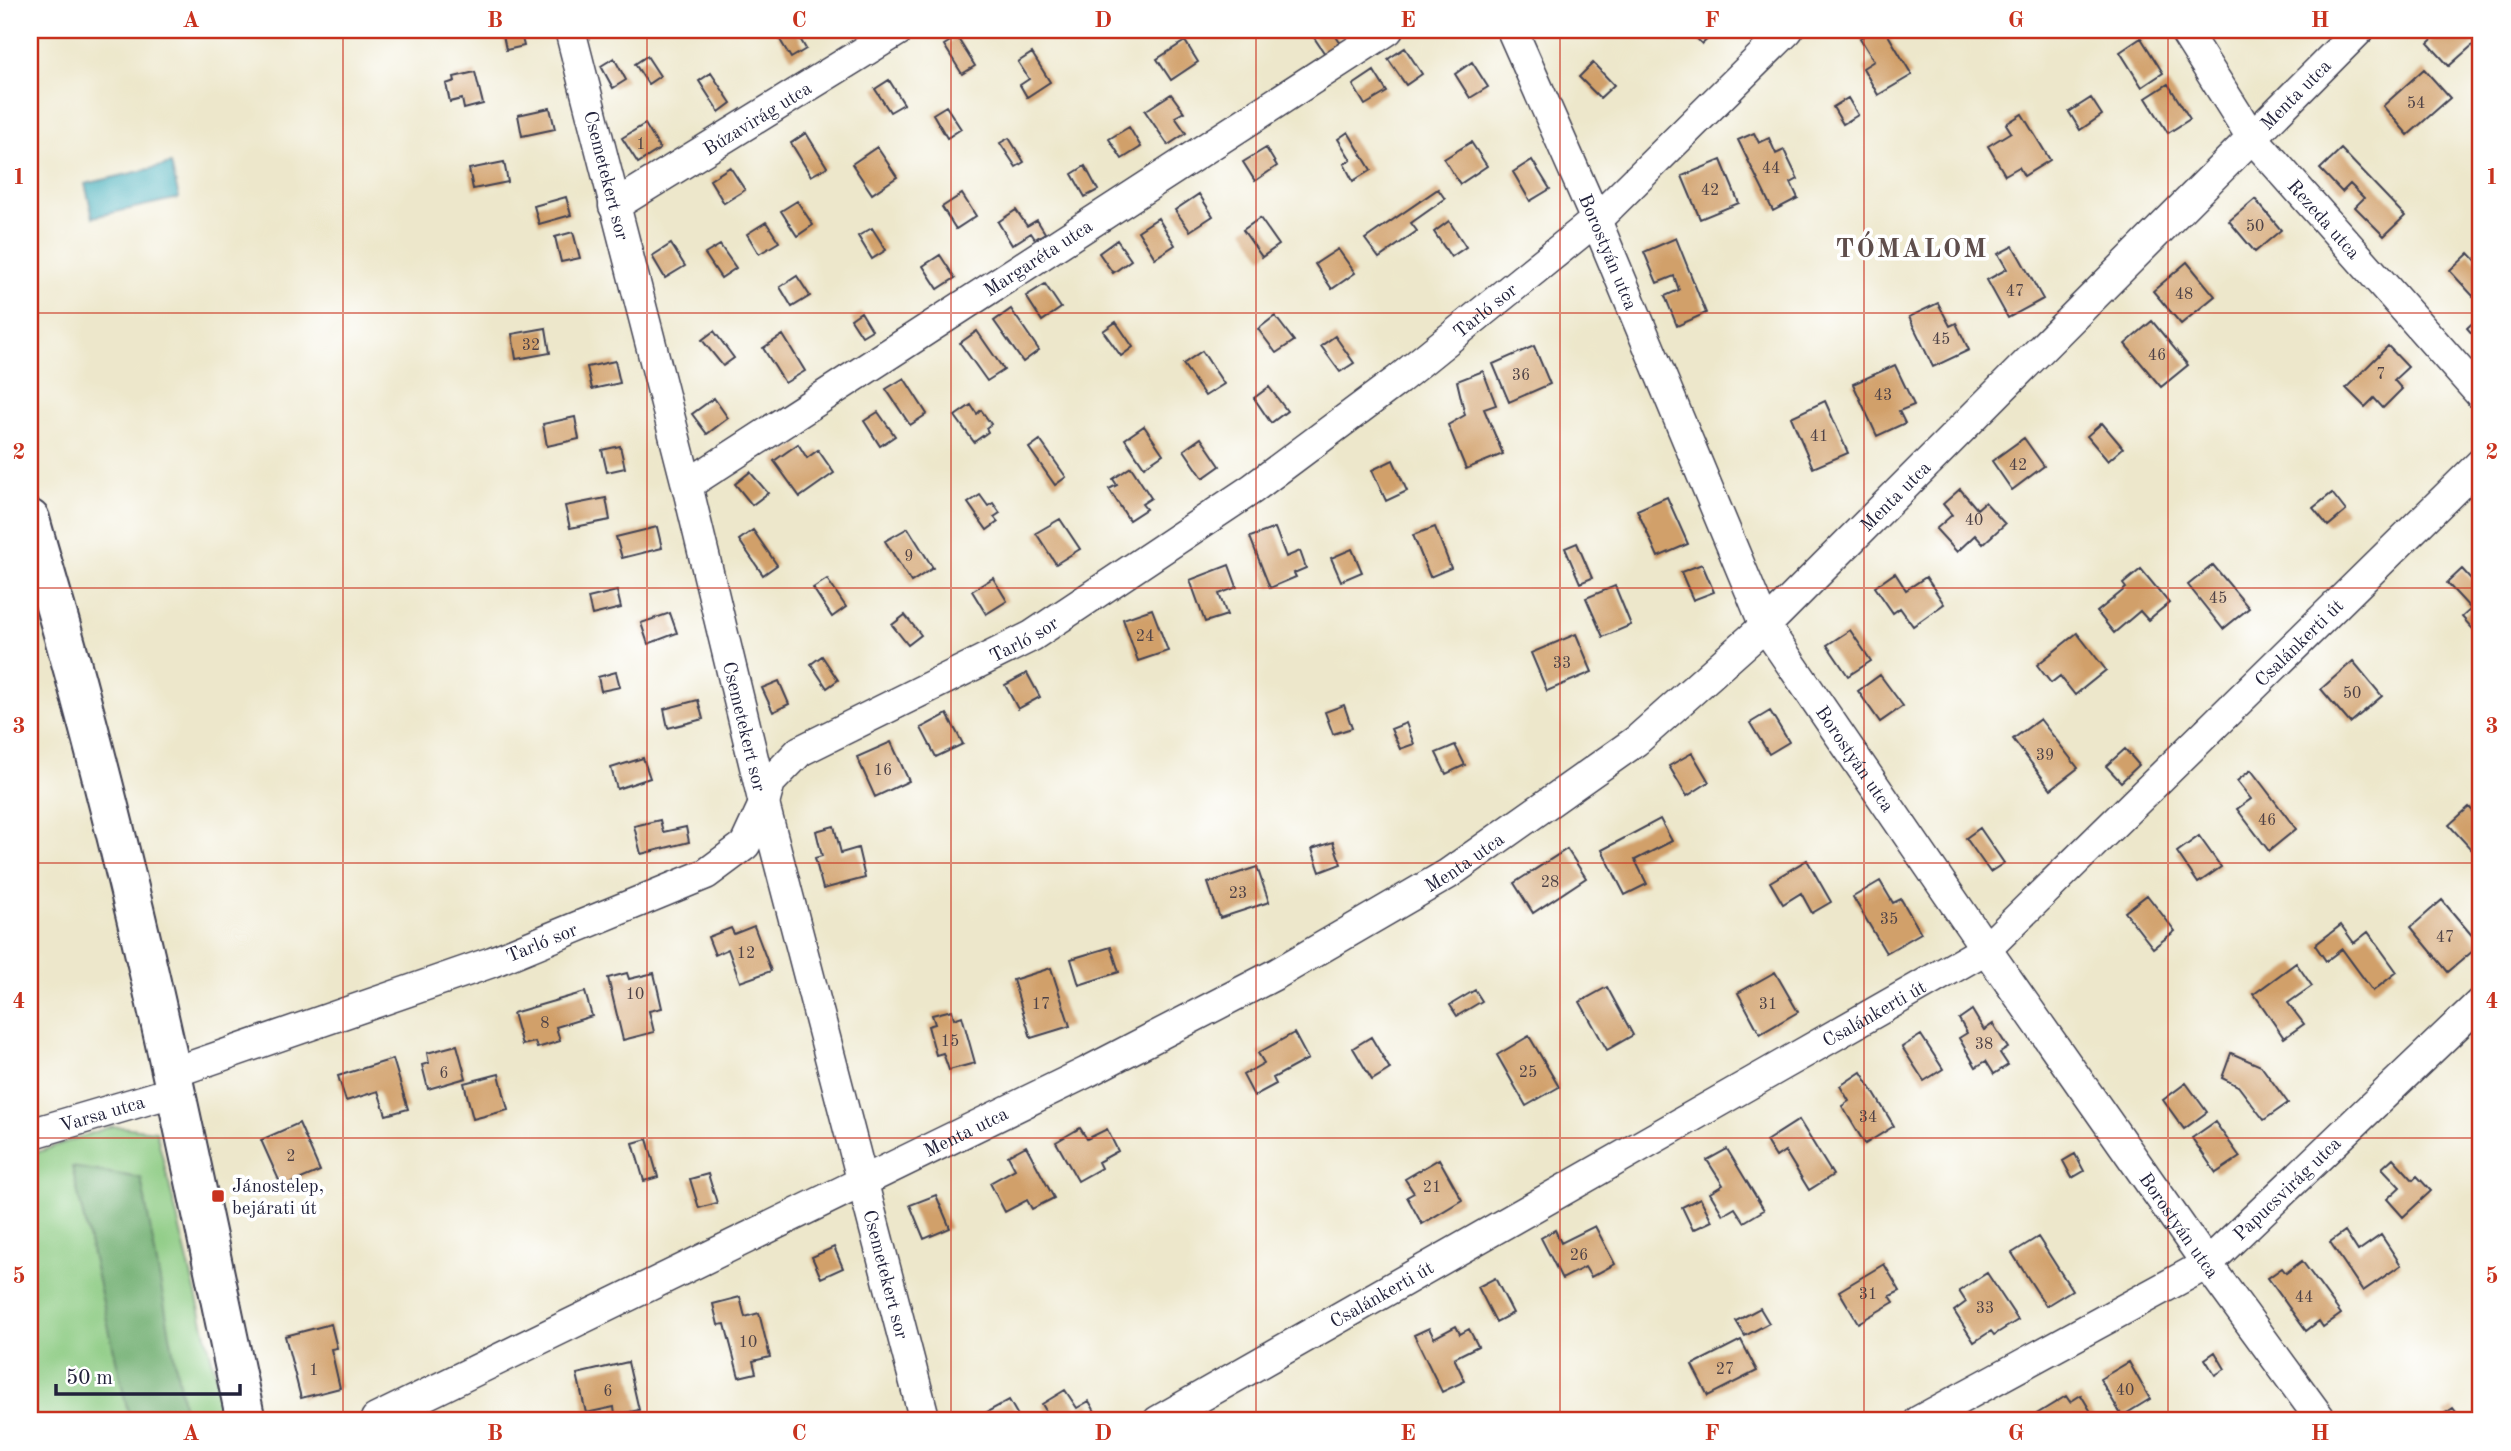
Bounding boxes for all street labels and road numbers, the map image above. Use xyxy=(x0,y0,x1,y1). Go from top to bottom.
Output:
street label: Menta utca xyxy=(2258,57,2336,135)
street label: Búzavirág utca xyxy=(701,79,816,160)
street label: Csemetekert sor xyxy=(579,109,631,243)
street label: Rezeda utca xyxy=(2283,177,2363,264)
street label: Borostyán utca xyxy=(1574,192,1640,314)
street label: Margaréta utca xyxy=(981,217,1097,302)
street label: Tarló sor xyxy=(1451,281,1522,343)
street label: Menta utca xyxy=(1858,458,1936,536)
street label: Csalánkerti út xyxy=(2252,597,2348,691)
street label: Tarló sor xyxy=(987,614,1063,667)
street label: Csemetekert sor xyxy=(718,660,768,794)
street label: Borostyán utca xyxy=(1811,703,1897,817)
street label: Menta utca xyxy=(1423,830,1509,897)
street label: Tarló sor xyxy=(504,921,581,967)
street label: Csalánkerti út xyxy=(1820,978,1930,1052)
street label: Varsa utca xyxy=(58,1094,148,1137)
street label: Menta utca xyxy=(922,1105,1012,1162)
street label: Papucsvirág utca xyxy=(2231,1134,2346,1245)
street label: Borostyán utca xyxy=(2134,1170,2221,1283)
street label: Csemetekert sor xyxy=(858,1208,910,1342)
street label: Csalánkerti út xyxy=(1328,1259,1437,1333)

